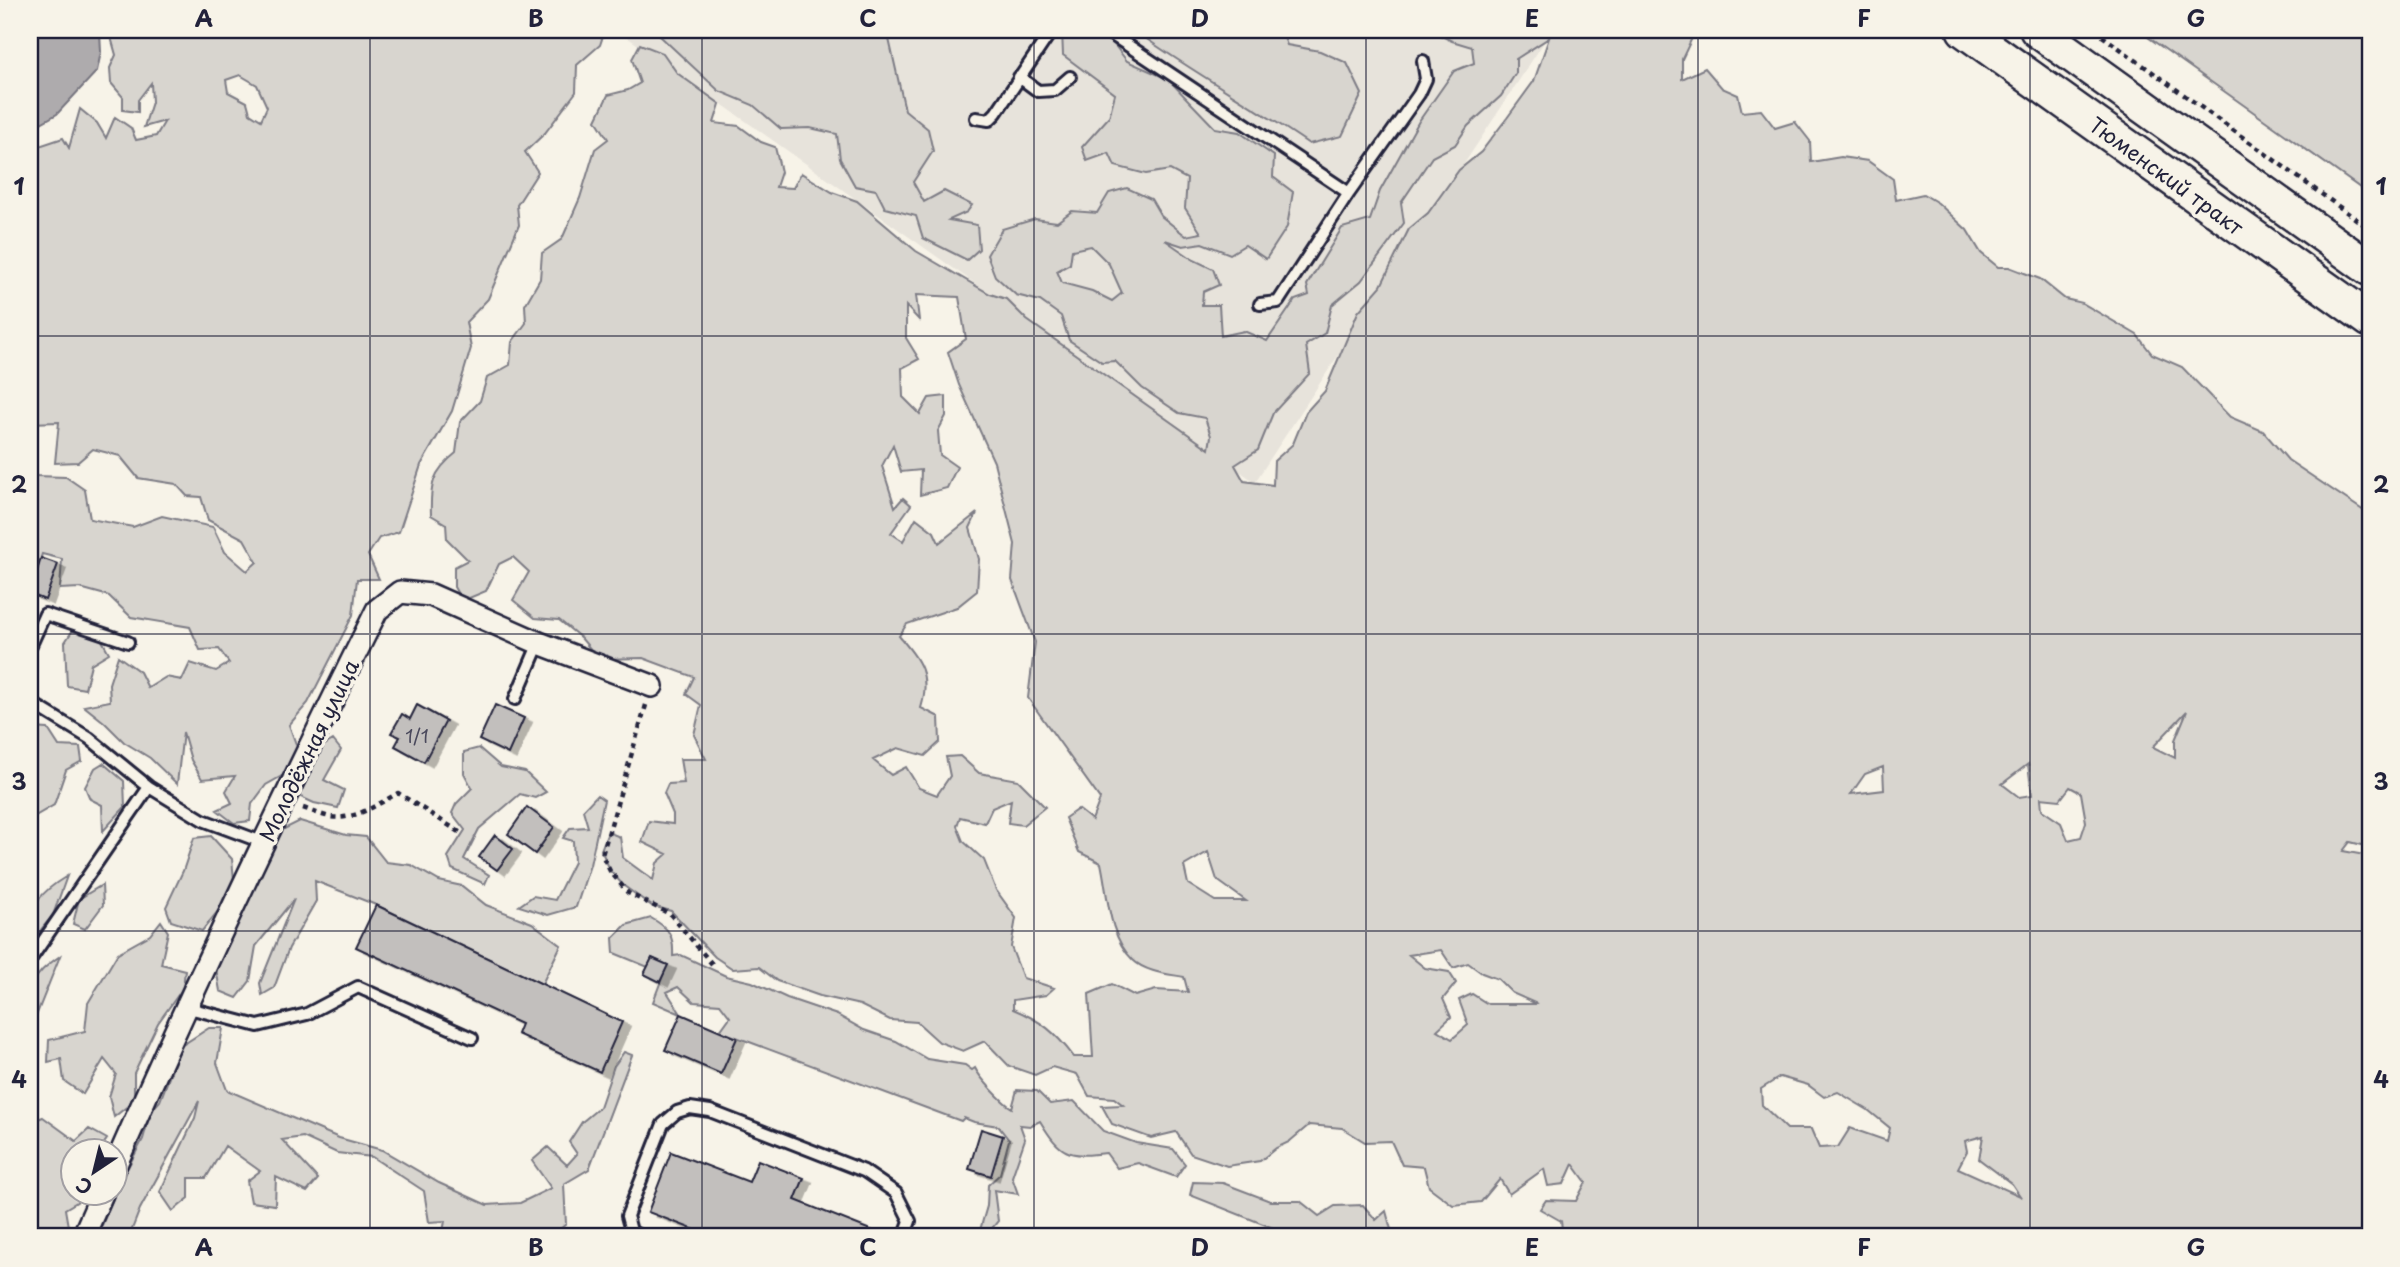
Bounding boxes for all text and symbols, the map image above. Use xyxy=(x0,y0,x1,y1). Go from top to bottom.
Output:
text: A xyxy=(195,0,213,35)
text: B xyxy=(528,0,544,35)
text: C xyxy=(859,0,877,35)
text: D xyxy=(1191,0,1209,35)
text: E xyxy=(1525,0,1539,35)
text: F xyxy=(1857,0,1871,35)
text: G xyxy=(2187,0,2205,35)
street label: Тюменский тракт xyxy=(2083,108,2252,243)
text: 1 xyxy=(14,168,25,203)
text: 1 xyxy=(2376,168,2387,203)
text: 2 xyxy=(11,466,27,501)
text: 2 xyxy=(2373,466,2389,501)
street label: Молодёжная улица xyxy=(250,653,366,846)
house number: 1/1 xyxy=(405,722,429,749)
text: 3 xyxy=(11,763,27,798)
text: 3 xyxy=(2373,763,2389,798)
text: 4 xyxy=(11,1061,27,1096)
text: 4 xyxy=(2373,1061,2389,1096)
north arrow xyxy=(60,1138,130,1208)
text: С xyxy=(70,1171,98,1202)
text: A xyxy=(195,1229,213,1264)
text: B xyxy=(528,1229,544,1264)
text: C xyxy=(859,1229,877,1264)
text: D xyxy=(1191,1229,1209,1264)
text: E xyxy=(1525,1229,1539,1264)
text: F xyxy=(1857,1229,1871,1264)
text: G xyxy=(2187,1229,2205,1264)

